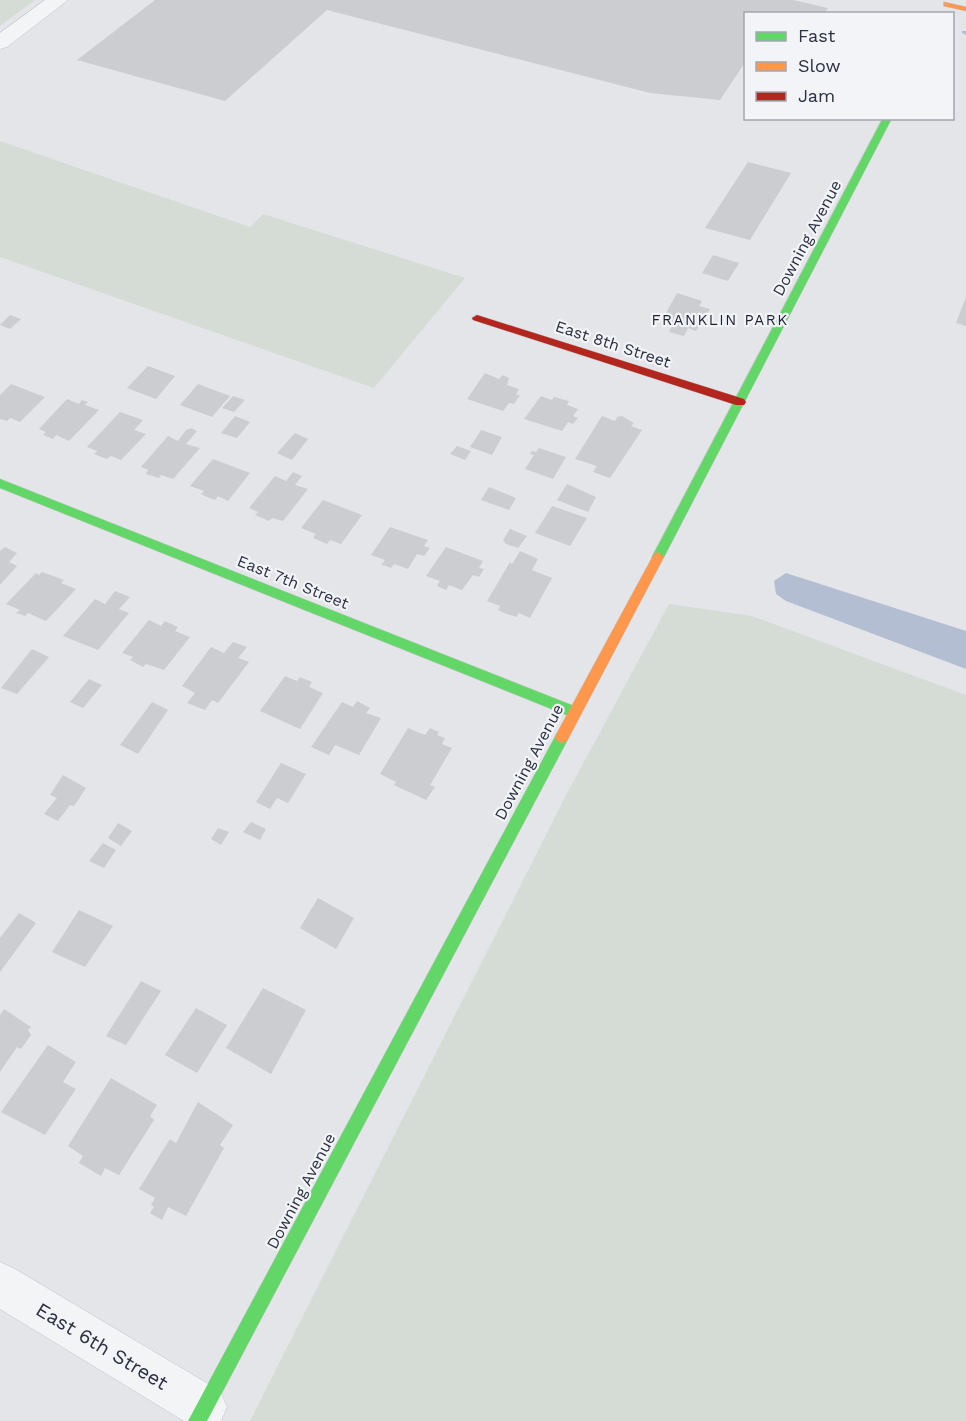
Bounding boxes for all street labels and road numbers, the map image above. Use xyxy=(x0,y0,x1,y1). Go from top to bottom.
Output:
street label: Downing Avenue xyxy=(769,177,845,299)
street label: East 8th Street xyxy=(553,316,673,372)
street label: East 7th Street xyxy=(235,551,352,613)
street label: Downing Avenue xyxy=(491,701,567,823)
street label: Downing Avenue xyxy=(263,1130,339,1252)
street label: East 6th Street xyxy=(32,1297,173,1395)

